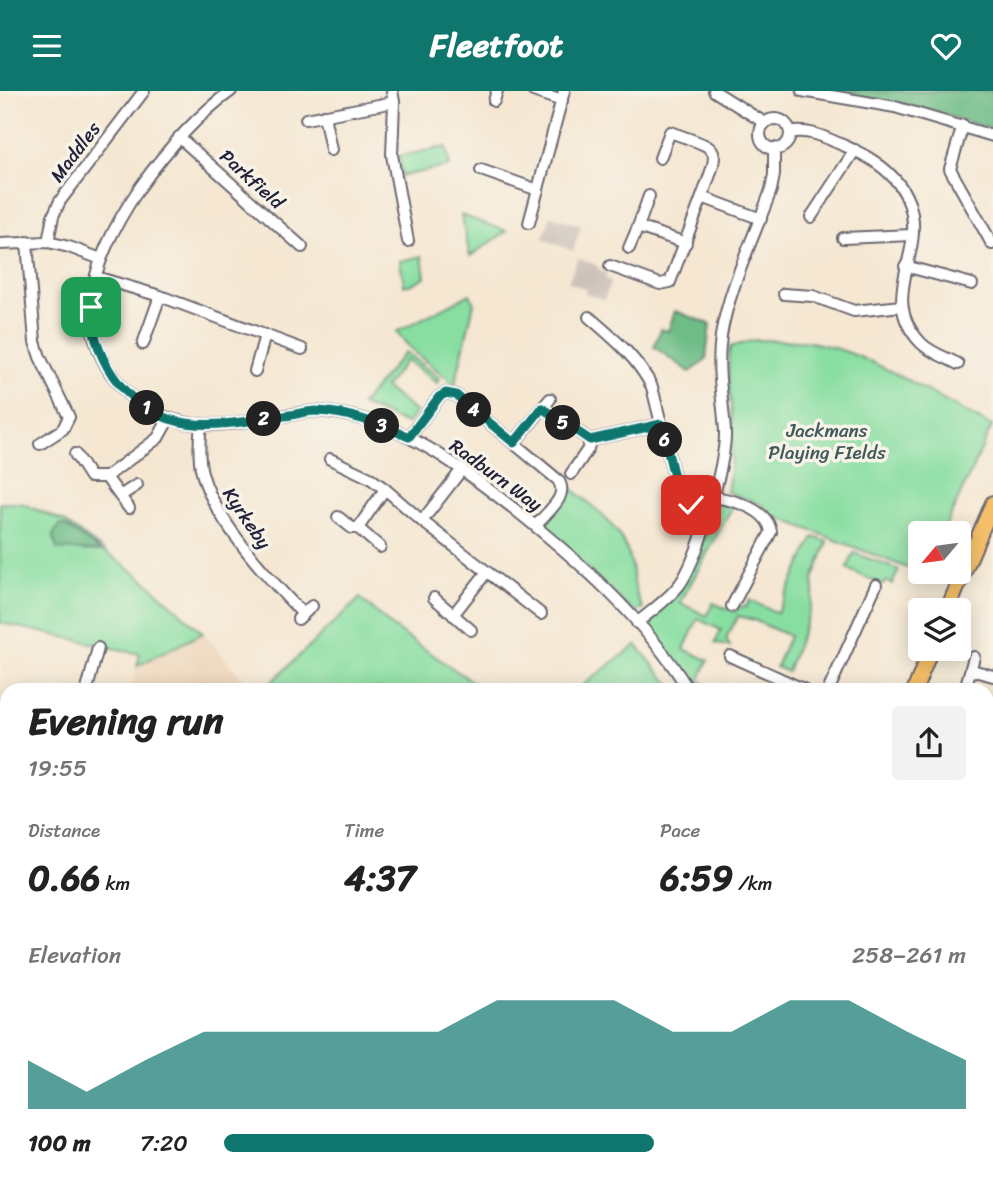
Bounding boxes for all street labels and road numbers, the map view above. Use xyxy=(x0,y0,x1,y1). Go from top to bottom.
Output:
street label: Maddles xyxy=(41,114,109,189)
street label: Parkfield xyxy=(212,141,294,219)
street label: Radburn Way xyxy=(442,430,550,520)
street label: Kyrkeby xyxy=(214,480,280,556)

